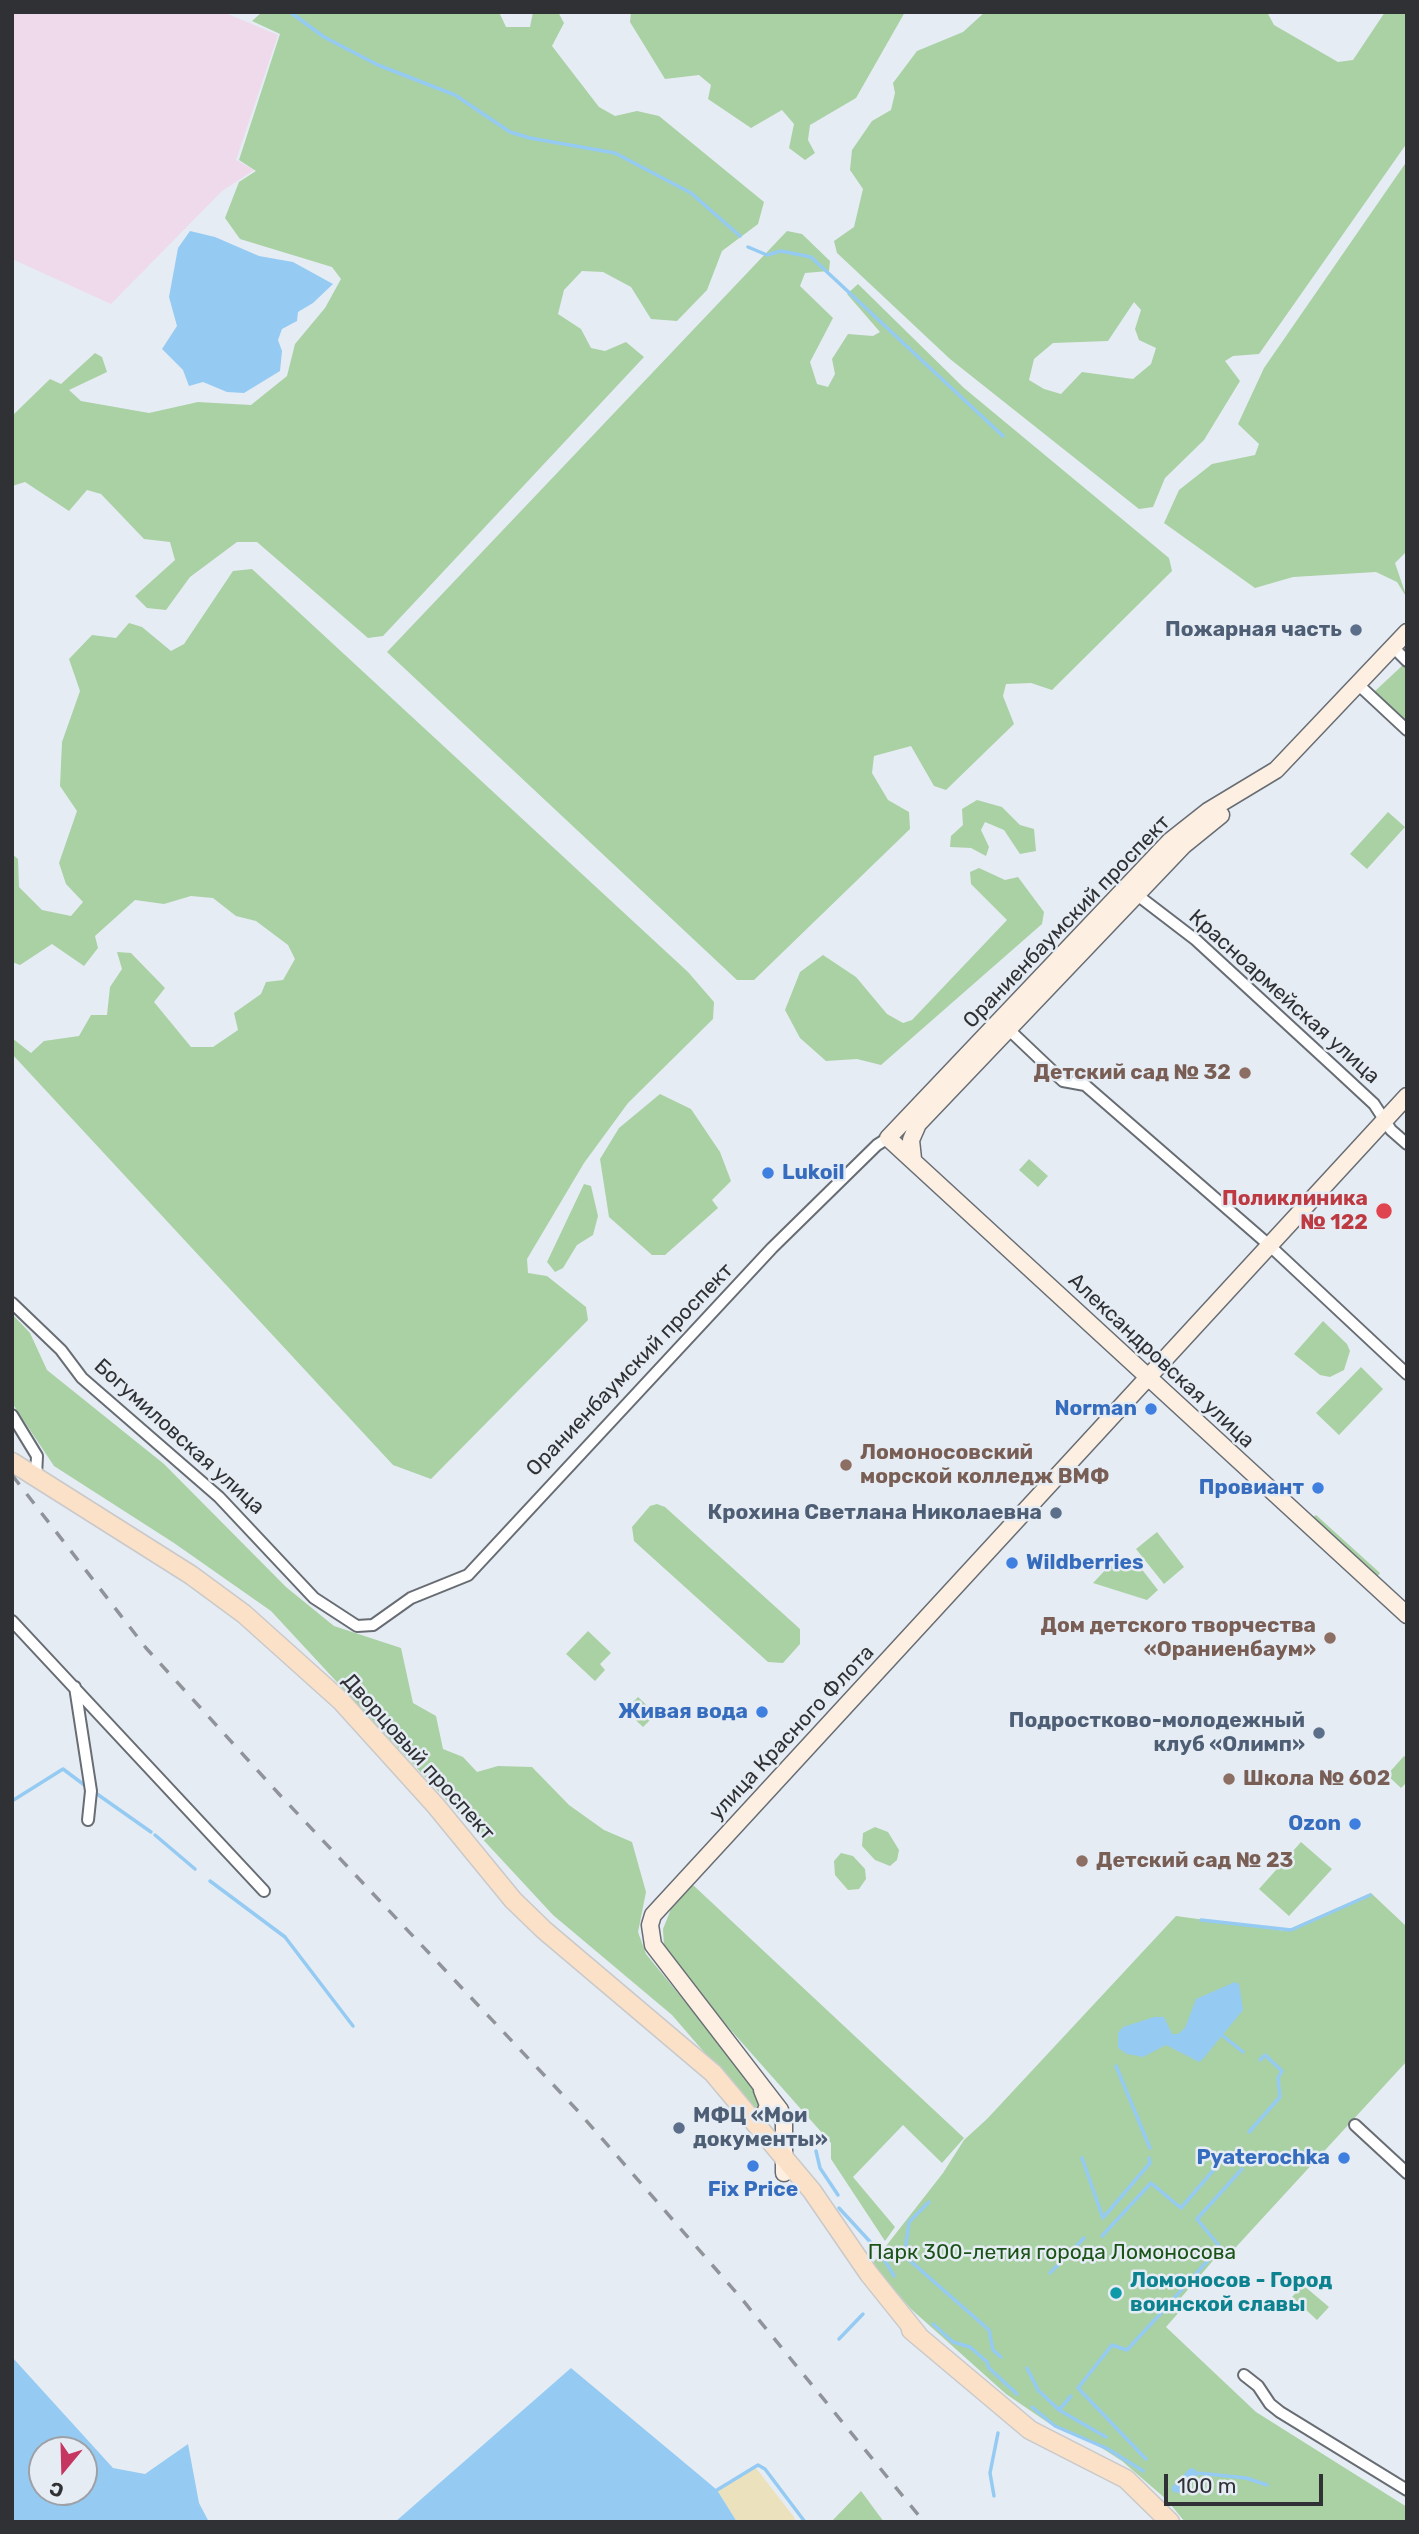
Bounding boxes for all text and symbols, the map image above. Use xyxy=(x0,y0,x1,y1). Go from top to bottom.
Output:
place label: Пожарная часть xyxy=(1165,617,1342,643)
marker: Пожарная часть xyxy=(1348,622,1364,638)
street label: Ораниенбаумский проспект xyxy=(958,810,1176,1034)
street label: Красноармейская улица xyxy=(1183,905,1385,1089)
place label: Детский сад № 32 xyxy=(1034,1060,1231,1086)
marker: Детский сад № 32 xyxy=(1237,1065,1253,1081)
place label: Lukoil xyxy=(782,1160,844,1186)
marker: Lukoil xyxy=(760,1165,776,1181)
place label: Поликлиника № 122 xyxy=(1222,1186,1368,1236)
marker: Поликлиника № 122 xyxy=(1374,1201,1394,1221)
street label: Ораниенбаумский проспект xyxy=(521,1258,739,1482)
street label: Александровская улица xyxy=(1063,1268,1259,1454)
street label: Богумиловская улица xyxy=(89,1354,269,1520)
place label: Norman xyxy=(1054,1396,1137,1422)
marker: Norman xyxy=(1143,1401,1159,1417)
place label: Ломоносовский морской колледж ВМФ xyxy=(860,1440,1109,1490)
marker: Ломоносовский морской колледж ВМФ xyxy=(838,1457,854,1473)
place label: Провиант xyxy=(1199,1475,1304,1501)
marker: Провиант xyxy=(1310,1480,1326,1496)
place label: Крохина Светлана Николаевна xyxy=(707,1500,1042,1526)
marker: Крохина Светлана Николаевна xyxy=(1048,1505,1064,1521)
place label: Wildberries xyxy=(1026,1550,1144,1576)
marker: Wildberries xyxy=(1004,1555,1020,1571)
place label: Дом детского творчества «Ораниенбаум» xyxy=(1041,1613,1316,1663)
marker: Дом детского творчества «Ораниенбаум» xyxy=(1322,1630,1338,1646)
street label: улица Красного Флота xyxy=(704,1640,880,1826)
street label: Дворцовый проспект xyxy=(337,1668,499,1846)
place label: Живая вода xyxy=(618,1699,748,1725)
marker: Живая вода xyxy=(754,1704,770,1720)
place label: Подростково-молодежный клуб «Олимп» xyxy=(1009,1708,1305,1758)
marker: Подростково-молодежный клуб «Олимп» xyxy=(1311,1725,1327,1741)
place label: Школа № 602 xyxy=(1243,1766,1390,1792)
marker: Школа № 602 xyxy=(1221,1771,1237,1787)
place label: Ozon xyxy=(1288,1811,1341,1837)
marker: Ozon xyxy=(1347,1816,1363,1832)
place label: Детский сад № 23 xyxy=(1096,1848,1293,1874)
marker: Детский сад № 23 xyxy=(1074,1853,1090,1869)
place label: МФЦ «Мои документы» xyxy=(693,2103,828,2153)
marker: МФЦ «Мои документы» xyxy=(671,2120,687,2136)
place label: Pyaterochka xyxy=(1196,2145,1330,2171)
marker: Pyaterochka xyxy=(1336,2150,1352,2166)
marker: Fix Price xyxy=(745,2158,761,2174)
place label: Fix Price xyxy=(708,2177,798,2203)
park label: Парк 300-летия города Ломоносова xyxy=(868,2240,1236,2266)
place label: Ломоносов - Город воинской славы xyxy=(1130,2268,1332,2318)
marker: Ломоносов - Город воинской славы xyxy=(1108,2285,1124,2301)
north arrow xyxy=(28,2436,98,2506)
scale bar xyxy=(1167,2460,1326,2504)
text: 100 m xyxy=(1177,2473,1236,2498)
text: С xyxy=(47,2476,67,2502)

